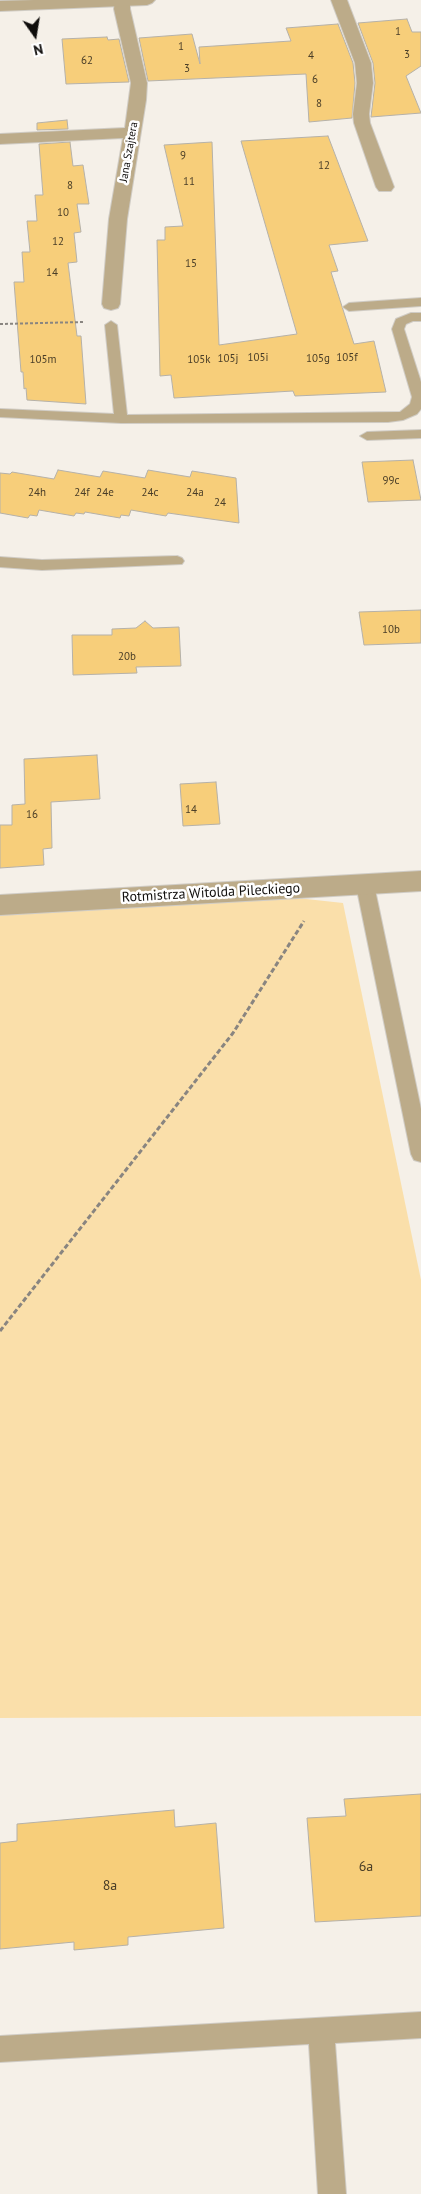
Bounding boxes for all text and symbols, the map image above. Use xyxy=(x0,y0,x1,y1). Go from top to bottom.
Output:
north arrow xyxy=(10,10,60,60)
house number: 1 xyxy=(395,25,401,39)
text: N xyxy=(32,40,45,59)
house number: 1 xyxy=(178,40,184,54)
house number: 3 xyxy=(404,48,410,62)
house number: 4 xyxy=(308,49,314,63)
house number: 62 xyxy=(81,54,93,68)
house number: 3 xyxy=(184,62,190,76)
house number: 6 xyxy=(312,73,318,87)
house number: 8 xyxy=(316,97,322,111)
street label: Jana Szajtera xyxy=(117,121,141,183)
house number: 9 xyxy=(180,149,186,163)
house number: 12 xyxy=(318,159,330,173)
house number: 11 xyxy=(183,175,195,189)
house number: 8 xyxy=(67,179,73,193)
house number: 10 xyxy=(57,206,69,220)
house number: 12 xyxy=(52,235,64,249)
house number: 15 xyxy=(185,257,197,271)
house number: 14 xyxy=(46,266,58,280)
house number: 105i xyxy=(248,351,268,365)
house number: 105f xyxy=(336,351,358,365)
house number: 105j xyxy=(218,352,238,366)
house number: 105g xyxy=(306,352,330,366)
house number: 105m xyxy=(30,353,56,367)
house number: 105k xyxy=(187,353,211,367)
house number: 99c xyxy=(383,474,399,488)
house number: 24h xyxy=(28,486,46,500)
house number: 24f xyxy=(74,486,90,500)
house number: 24e xyxy=(96,486,114,500)
house number: 24c xyxy=(142,486,158,500)
house number: 24a xyxy=(186,486,204,500)
house number: 24 xyxy=(214,496,226,510)
house number: 10b xyxy=(382,623,400,637)
house number: 20b xyxy=(118,650,136,664)
house number: 14 xyxy=(185,803,197,817)
house number: 16 xyxy=(26,808,38,822)
street label: Rotmistrza Witolda Pileckiego xyxy=(121,880,301,906)
house number: 6a xyxy=(359,1859,373,1875)
house number: 8a xyxy=(103,1878,117,1894)

